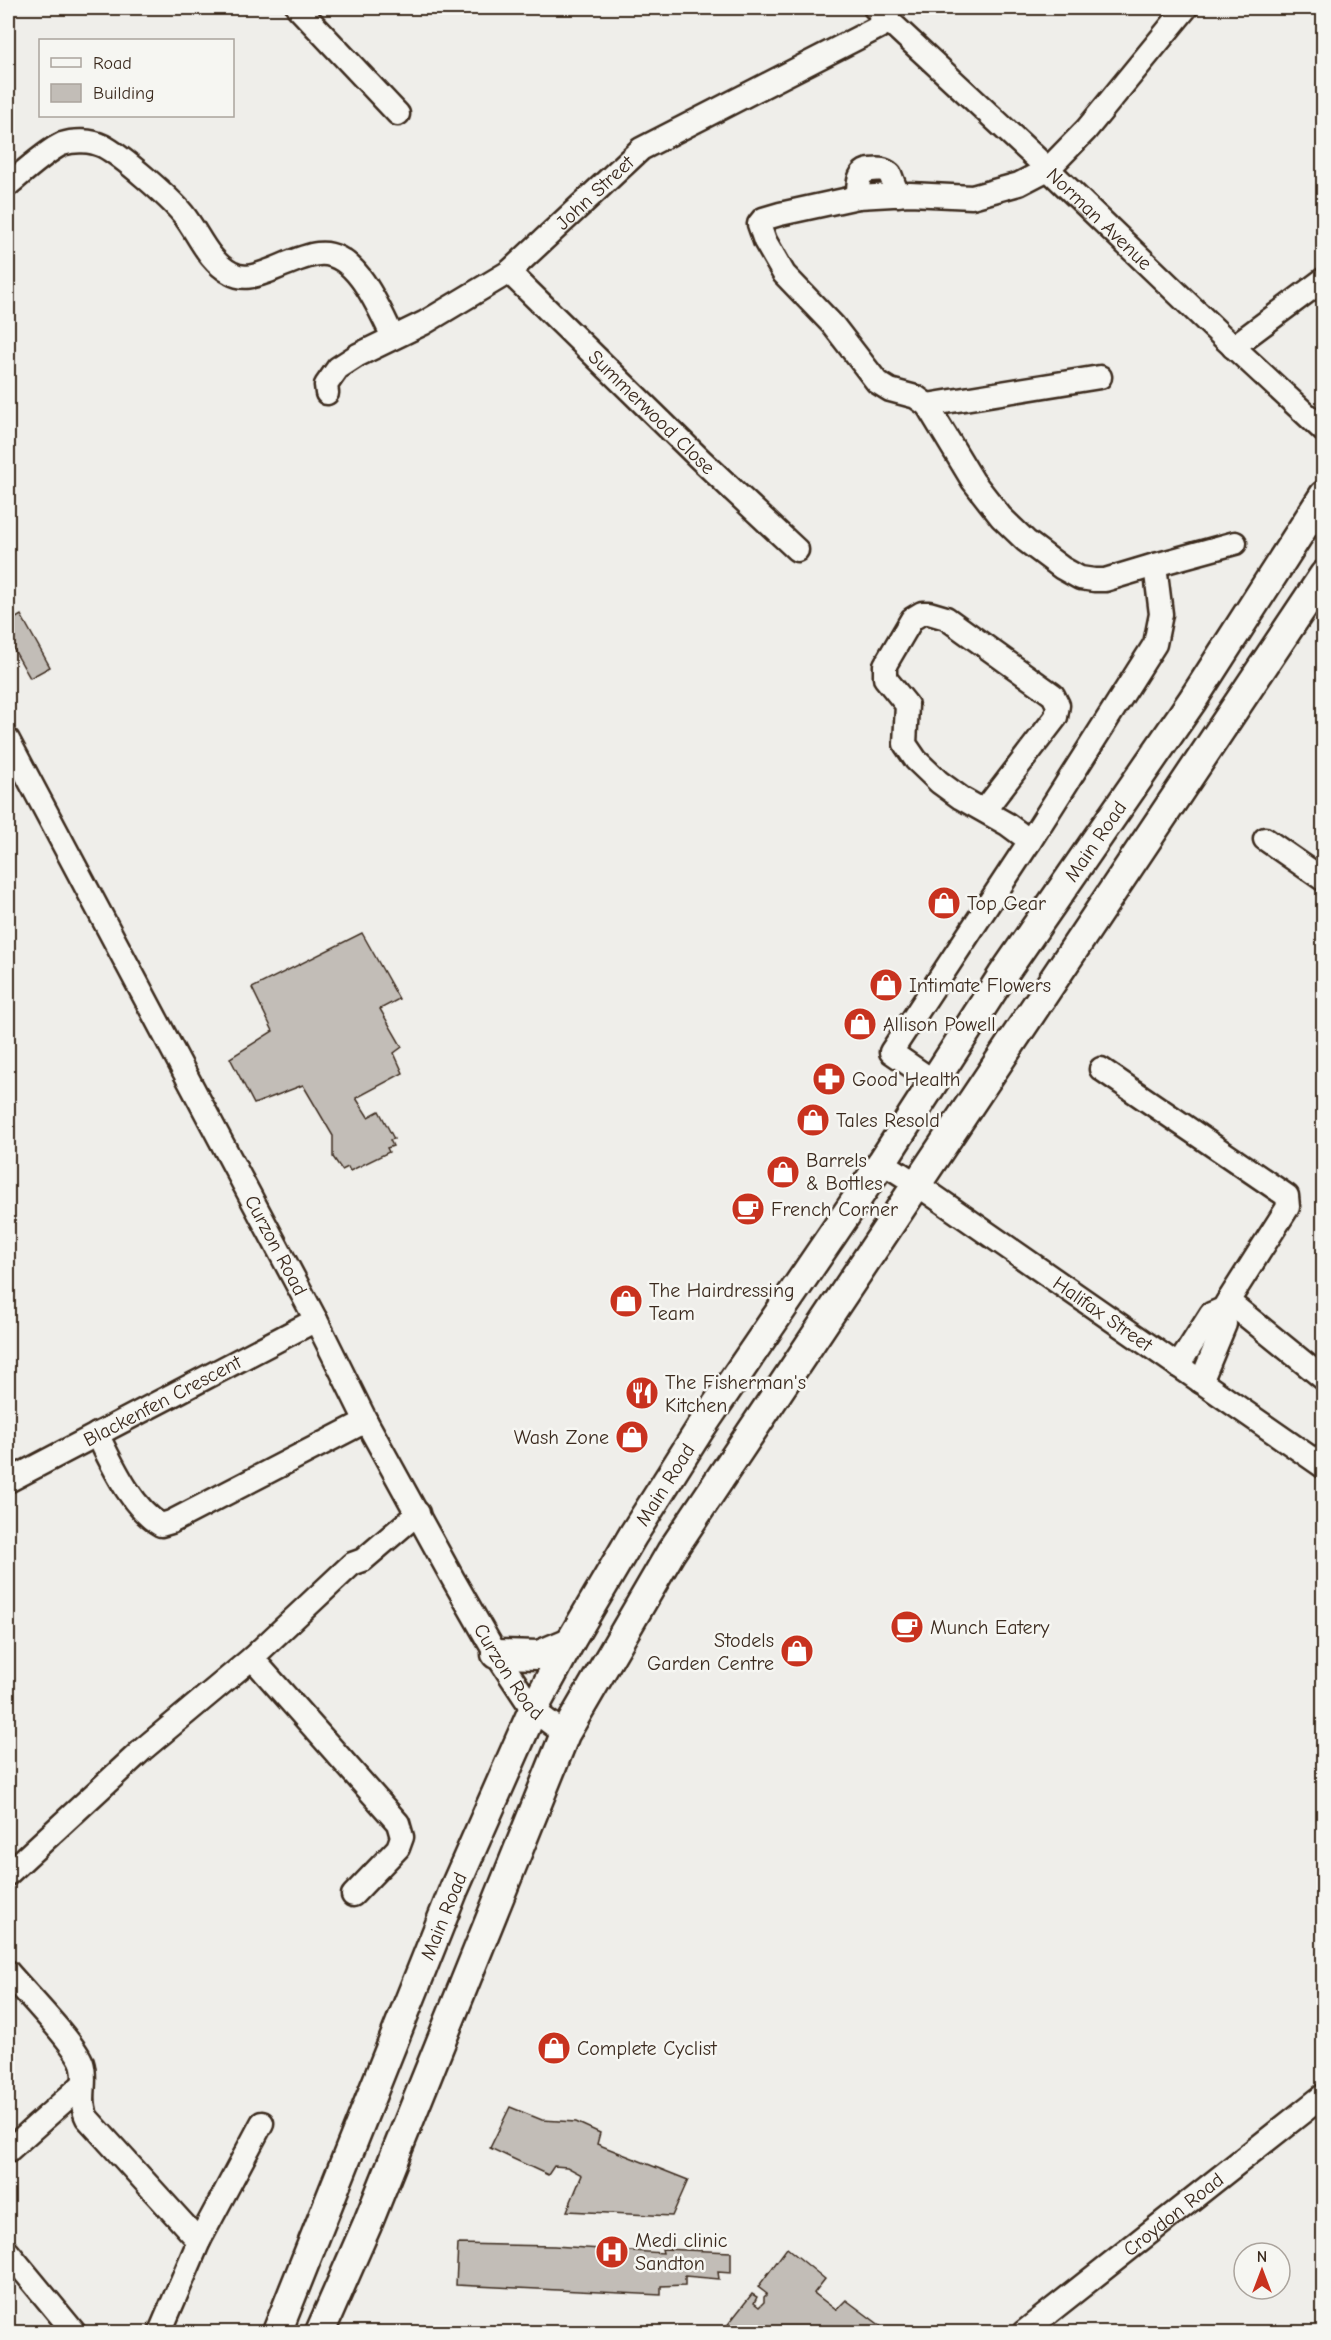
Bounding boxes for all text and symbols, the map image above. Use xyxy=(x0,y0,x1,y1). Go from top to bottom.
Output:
legend xyxy=(39,39,234,117)
text: Road xyxy=(93,53,132,74)
text: Building xyxy=(93,83,155,104)
street label: John Street xyxy=(551,150,639,234)
street label: Norman Avenue xyxy=(1042,163,1157,274)
street label: Summerwood Close xyxy=(584,345,720,479)
street label: Main Road xyxy=(1059,797,1131,886)
shop icon: Top Gear xyxy=(926,885,962,921)
place label: Top Gear xyxy=(967,892,1046,915)
shop icon: Intimate Flowers xyxy=(868,967,904,1003)
place label: Intimate Flowers xyxy=(909,974,1051,997)
shop icon: Allison Powell xyxy=(842,1006,878,1042)
place label: Allison Powell xyxy=(883,1013,996,1036)
pharmacy icon: Good Health xyxy=(811,1061,847,1097)
place label: Good Health xyxy=(852,1068,960,1091)
shop icon: Tales Resold xyxy=(795,1102,831,1138)
place label: Tales Resold xyxy=(836,1109,940,1132)
place label: Barrels & Bottles xyxy=(806,1149,883,1195)
shop icon: Barrels & Bottles xyxy=(765,1154,801,1190)
street label: Curzon Road xyxy=(240,1191,312,1299)
cafe icon: French Corner xyxy=(730,1191,766,1227)
place label: French Corner xyxy=(771,1198,898,1221)
street label: Halifax Street xyxy=(1049,1271,1158,1357)
place label: The Hairdressing Team xyxy=(649,1279,795,1325)
shop icon: The Hairdressing Team xyxy=(608,1283,644,1319)
street label: Blackenfen Crescent xyxy=(79,1349,246,1451)
place label: The Fisherman's Kitchen xyxy=(665,1371,806,1417)
restaurant icon: The Fisherman's Kitchen xyxy=(624,1375,660,1411)
shop icon: Wash Zone xyxy=(614,1419,650,1455)
place label: Wash Zone xyxy=(514,1426,609,1449)
street label: Main Road xyxy=(630,1439,699,1530)
cafe icon: Munch Eatery xyxy=(889,1609,925,1645)
place label: Munch Eatery xyxy=(930,1616,1050,1639)
street label: Curzon Road xyxy=(469,1619,548,1725)
place label: Stodels Garden Centre xyxy=(647,1629,774,1675)
shop icon: Stodels Garden Centre xyxy=(779,1633,815,1669)
street label: Main Road xyxy=(415,1869,471,1963)
shop icon: Complete Cyclist xyxy=(536,2030,572,2066)
place label: Complete Cyclist xyxy=(577,2037,718,2060)
street label: Croydon Road xyxy=(1118,2168,1228,2261)
place label: Medi clinic Sandton xyxy=(635,2229,728,2275)
hospital icon: Medi clinic Sandton xyxy=(594,2234,630,2270)
north arrow xyxy=(1232,2241,1292,2301)
text: N xyxy=(1257,2248,1267,2266)

